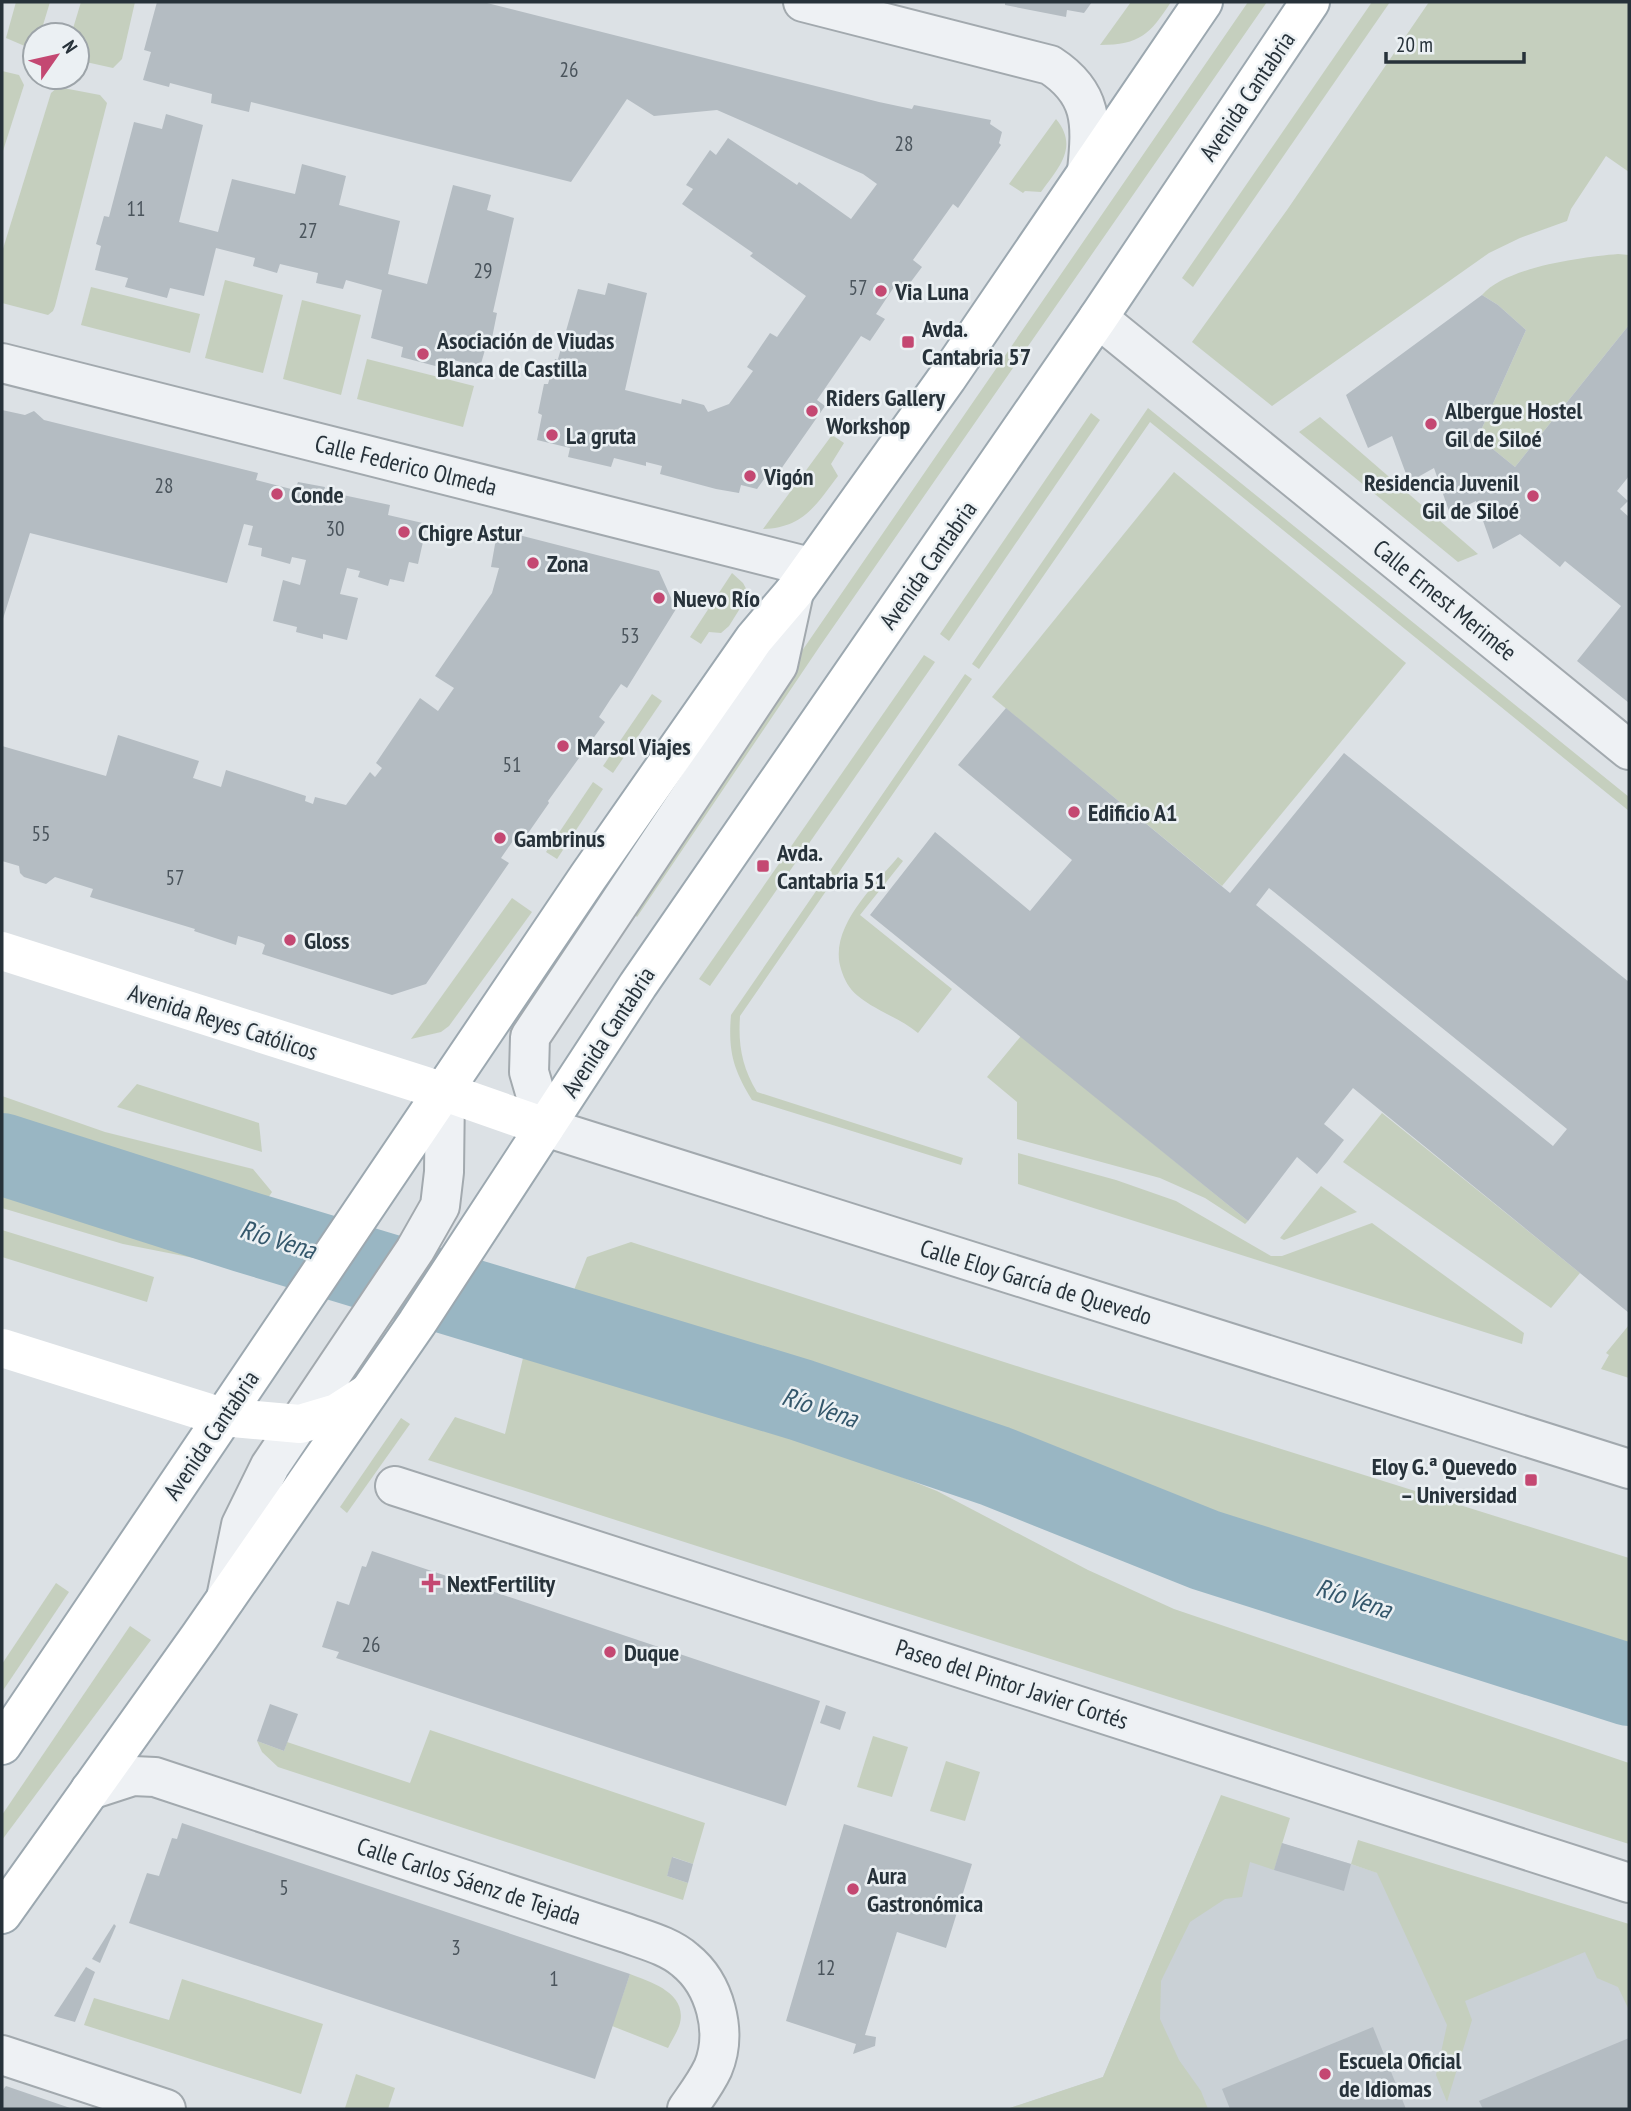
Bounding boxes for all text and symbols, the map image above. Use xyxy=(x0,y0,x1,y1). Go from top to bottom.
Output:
north arrow xyxy=(21,21,91,91)
scale bar xyxy=(1386,21,1524,65)
street label: Avenida Cantabria xyxy=(1192,25,1302,167)
text: 20 m xyxy=(1396,31,1433,58)
text: N xyxy=(57,36,83,57)
house number: 26 xyxy=(560,56,578,83)
house number: 28 xyxy=(895,130,913,157)
house number: 11 xyxy=(127,195,145,222)
house number: 27 xyxy=(299,217,317,244)
house number: 29 xyxy=(474,257,492,284)
house number: 57 xyxy=(849,274,867,301)
place label: Via Luna xyxy=(894,276,969,307)
marker: Via Luna xyxy=(873,283,889,299)
place label: Avda. Cantabria 57 xyxy=(921,313,1031,372)
place label: Asociación de Viudas Blanca de Castilla xyxy=(436,325,614,384)
marker: Avda. Cantabria 57 xyxy=(900,334,916,350)
marker: Asociación de Viudas Blanca de Castilla xyxy=(415,346,431,362)
place label: Riders Gallery Workshop xyxy=(825,382,945,441)
place label: Albergue Hostel Gil de Siloé xyxy=(1444,395,1582,454)
marker: Riders Gallery Workshop xyxy=(804,403,820,419)
marker: Albergue Hostel Gil de Siloé xyxy=(1423,416,1439,432)
place label: La gruta xyxy=(566,420,636,451)
street label: Calle Federico Olmeda xyxy=(312,427,500,503)
marker: La gruta xyxy=(544,427,560,443)
place label: Vigón xyxy=(763,461,814,492)
place label: Residencia Juvenil Gil de Siloé xyxy=(1364,467,1519,526)
marker: Vigón xyxy=(742,468,758,484)
house number: 28 xyxy=(155,472,173,499)
place label: Conde xyxy=(291,479,344,510)
marker: Conde xyxy=(269,486,285,502)
marker: Residencia Juvenil Gil de Siloé xyxy=(1525,488,1541,504)
street label: Avenida Cantabria xyxy=(872,495,984,635)
house number: 30 xyxy=(326,515,344,542)
place label: Chigre Astur xyxy=(418,517,523,548)
marker: Chigre Astur xyxy=(396,524,412,540)
street label: Calle Ernest Merimée xyxy=(1367,533,1523,667)
place label: Zona xyxy=(547,548,588,579)
marker: Zona xyxy=(525,555,541,571)
place label: Nuevo Río xyxy=(673,583,760,614)
marker: Nuevo Río xyxy=(651,590,667,606)
house number: 53 xyxy=(621,622,639,649)
place label: Marsol Viajes xyxy=(577,731,691,762)
marker: Marsol Viajes xyxy=(555,738,571,754)
house number: 51 xyxy=(503,751,521,778)
place label: Edificio A1 xyxy=(1088,797,1178,828)
marker: Edificio A1 xyxy=(1066,804,1082,820)
house number: 55 xyxy=(32,820,50,847)
place label: Gambrinus xyxy=(514,823,605,854)
marker: Gambrinus xyxy=(492,830,508,846)
place label: Avda. Cantabria 51 xyxy=(776,837,886,896)
marker: Avda. Cantabria 51 xyxy=(755,858,771,874)
house number: 57 xyxy=(166,864,184,891)
place label: Gloss xyxy=(304,925,349,956)
marker: Gloss xyxy=(282,932,298,948)
street label: Avenida Cantabria xyxy=(554,961,662,1103)
street label: Avenida Reyes Católicos xyxy=(124,977,322,1067)
water label: Río Vena xyxy=(236,1212,321,1267)
street label: Calle Eloy García de Quevedo xyxy=(916,1232,1156,1332)
street label: Avenida Cantabria xyxy=(156,1364,266,1506)
water label: Río Vena xyxy=(778,1379,863,1435)
place label: Eloy G.ª Quevedo – Universidad xyxy=(1372,1451,1517,1510)
marker: Eloy G.ª Quevedo – Universidad xyxy=(1523,1472,1539,1488)
place label: NextFertility xyxy=(447,1568,555,1599)
water label: Río Vena xyxy=(1312,1570,1397,1626)
marker: NextFertility xyxy=(421,1573,441,1593)
house number: 26 xyxy=(362,1631,380,1658)
street label: Paseo del Pintor Javier Cortés xyxy=(892,1632,1132,1736)
place label: Duque xyxy=(624,1637,679,1668)
marker: Duque xyxy=(602,1644,618,1660)
street label: Calle Carlos Sáenz de Tejada xyxy=(353,1830,585,1932)
place label: Aura Gastronómica xyxy=(866,1860,983,1919)
house number: 5 xyxy=(279,1874,289,1901)
marker: Aura Gastronómica xyxy=(845,1881,861,1897)
house number: 3 xyxy=(451,1934,461,1961)
house number: 12 xyxy=(817,1954,835,1981)
house number: 1 xyxy=(549,1965,559,1992)
place label: Escuela Oficial de Idiomas xyxy=(1339,2045,1461,2104)
marker: Escuela Oficial de Idiomas xyxy=(1317,2066,1333,2082)

